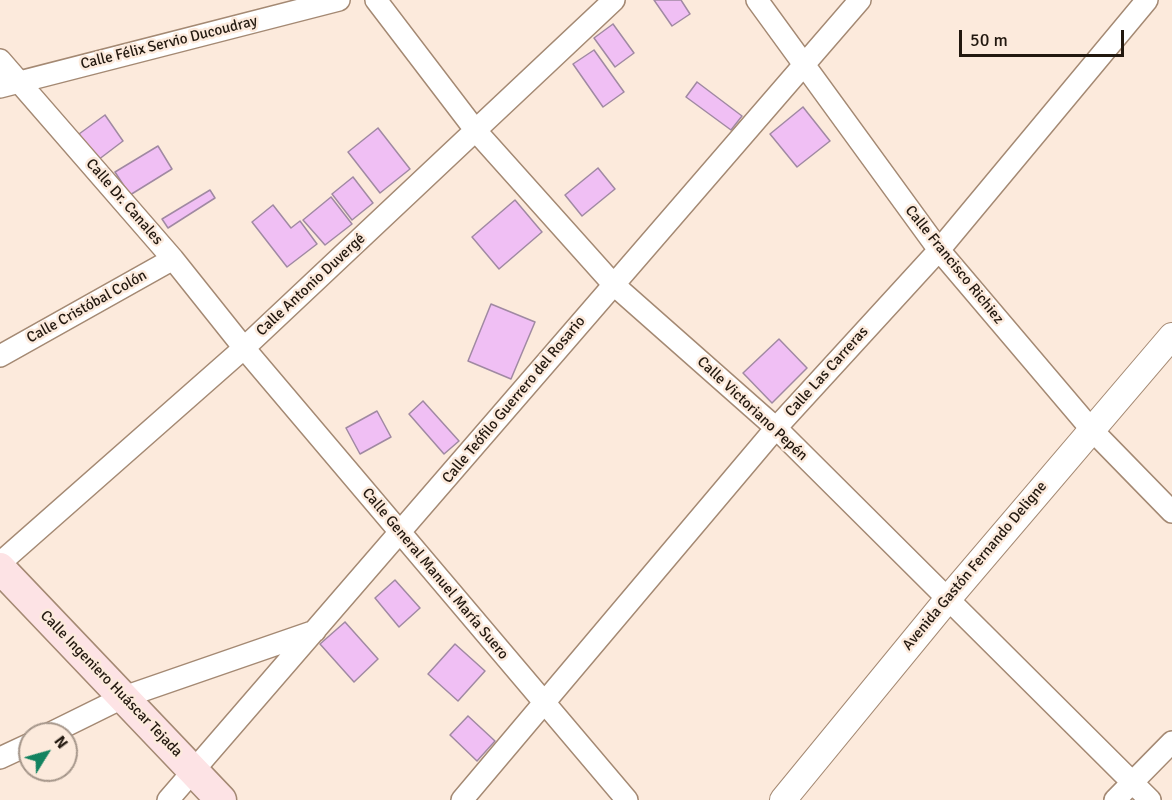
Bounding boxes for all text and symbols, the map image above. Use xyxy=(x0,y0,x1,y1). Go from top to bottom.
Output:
street label: Calle Félix Servio Ducoudray xyxy=(79,12,259,74)
scale bar xyxy=(962,18,1127,56)
text: 50 m xyxy=(970,29,1008,51)
street label: Calle Dr. Canales xyxy=(82,155,166,249)
street label: Calle Francisco Richiez xyxy=(901,202,1007,328)
street label: Calle Antonio Duvergé xyxy=(253,230,369,340)
street label: Calle Cristóbal Colón xyxy=(24,267,150,347)
street label: Calle Teófilo Guerrero del Rosario xyxy=(439,313,589,487)
street label: Calle Las Carreras xyxy=(782,323,872,421)
street label: Calle Victoriano Pepén xyxy=(693,353,811,465)
street label: Avenida Gastón Fernando Deligne xyxy=(899,478,1051,654)
street label: Calle General Manuel María Suero xyxy=(358,485,512,663)
street label: Calle Ingeniero Huáscar Tejada xyxy=(36,607,186,761)
north arrow xyxy=(18,722,78,782)
text: N xyxy=(49,732,72,753)

